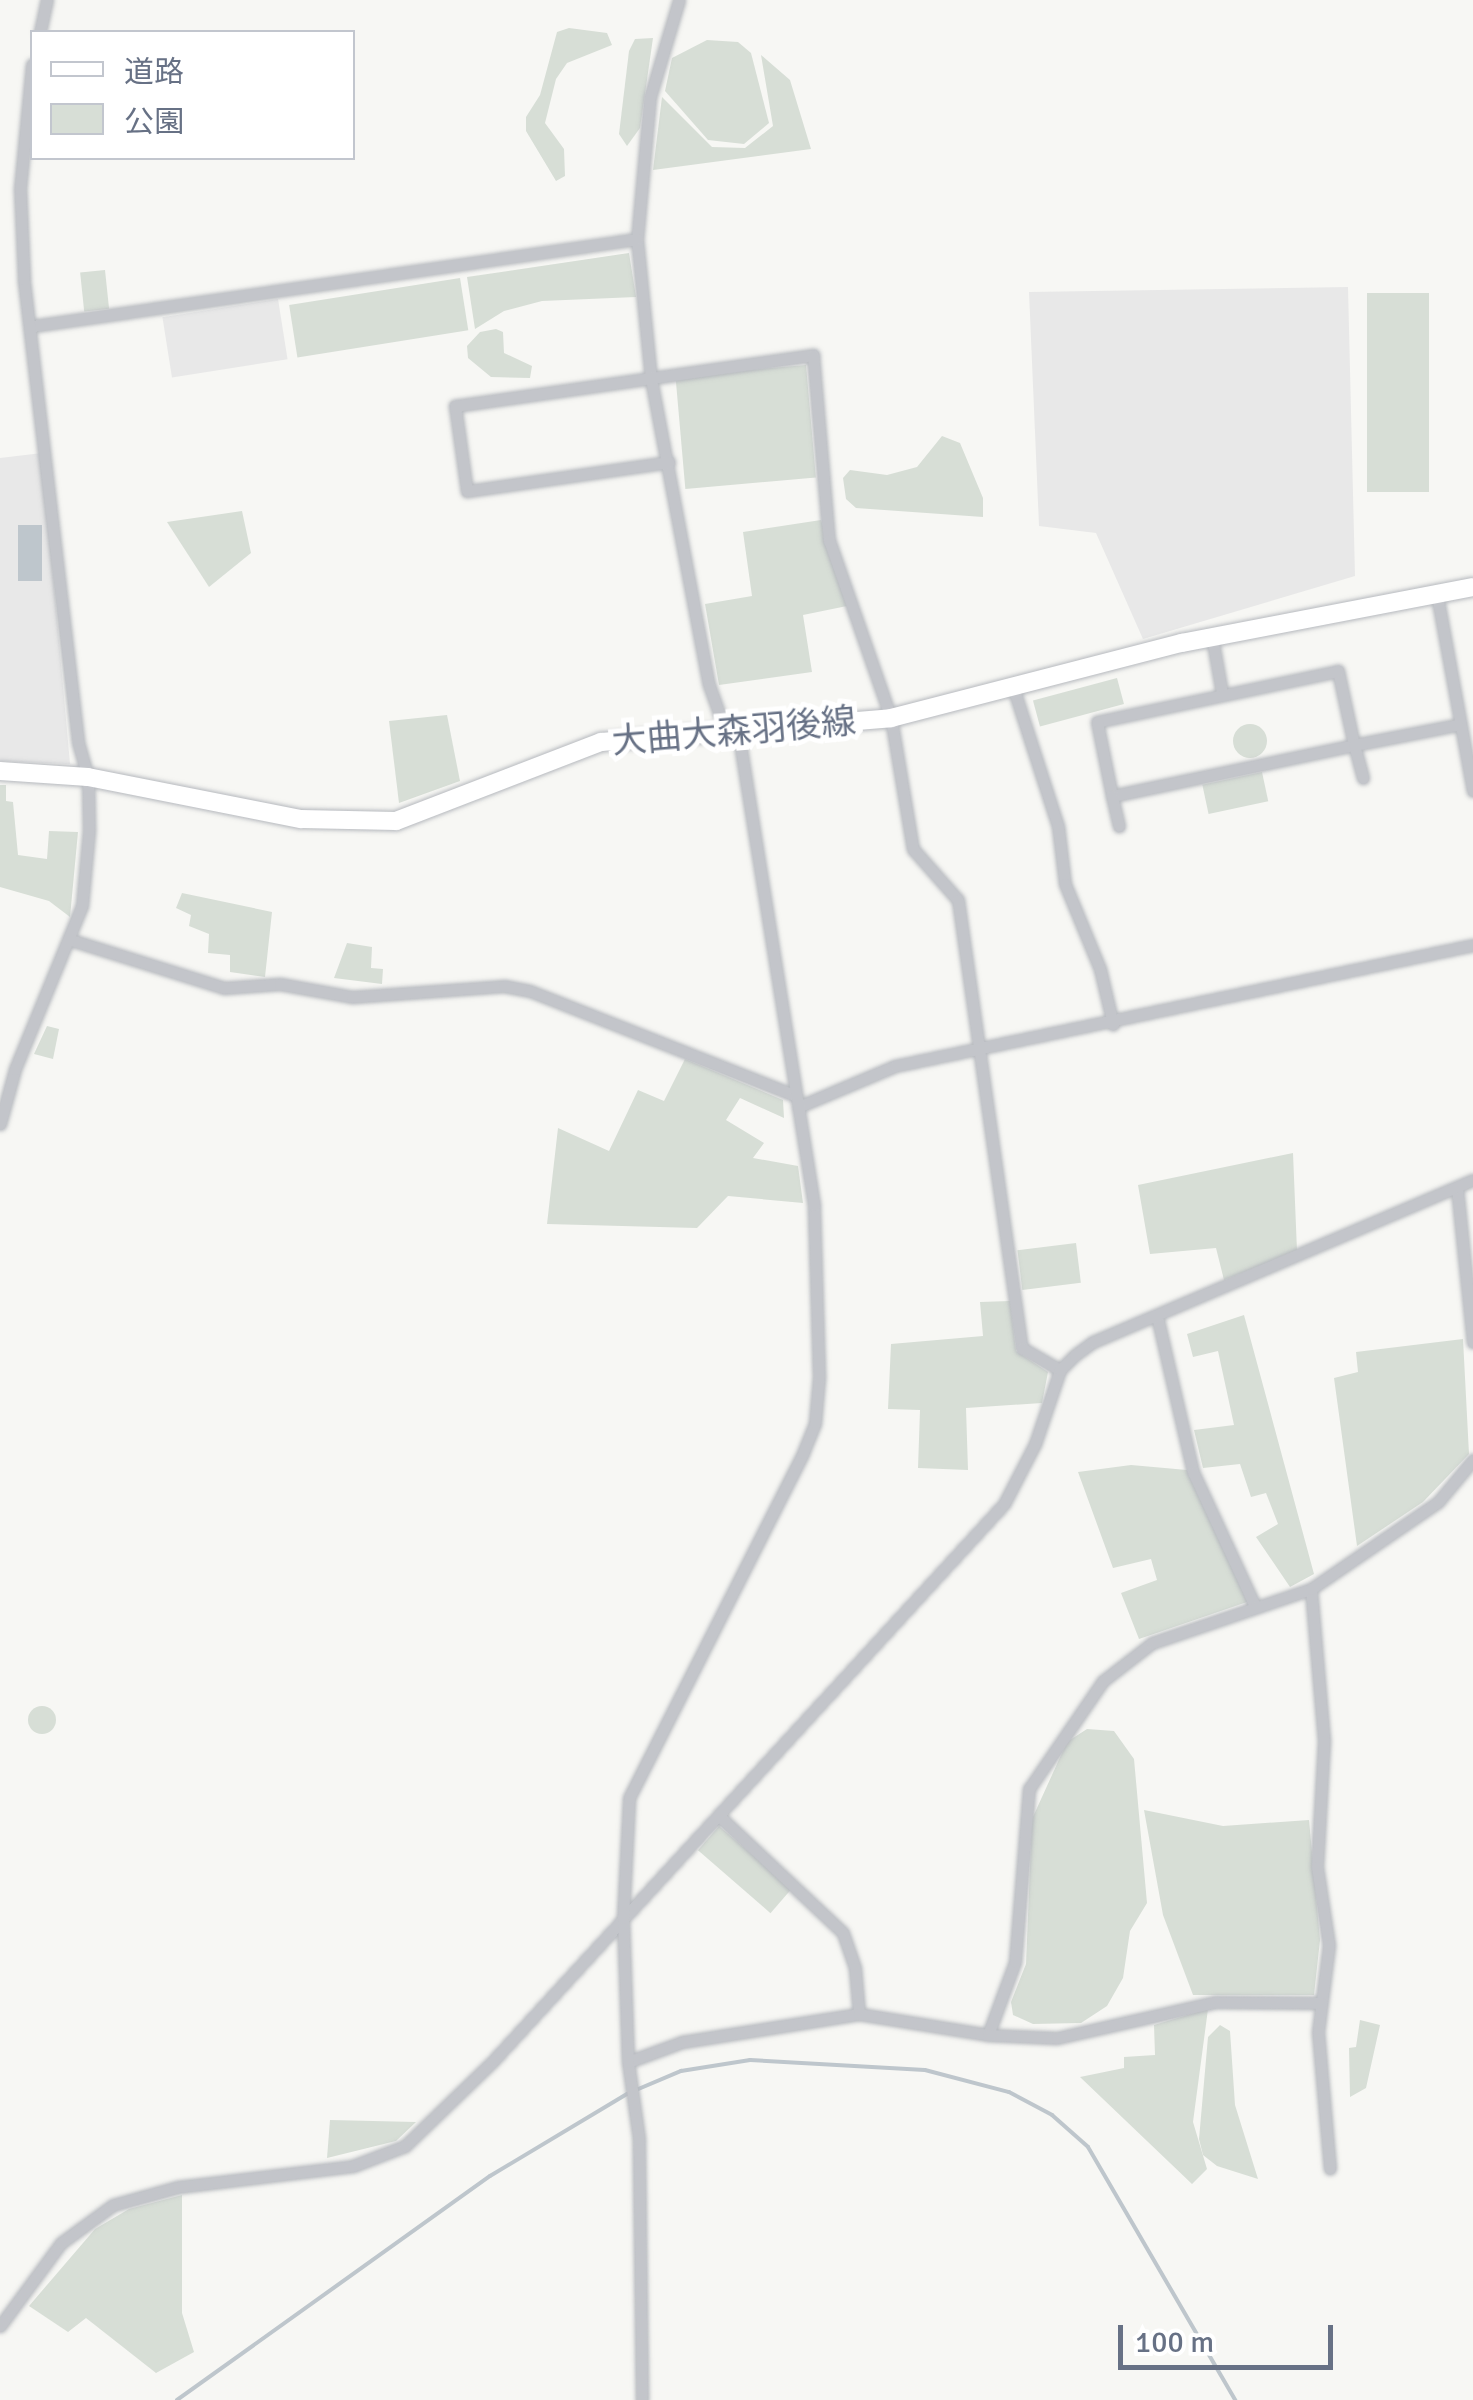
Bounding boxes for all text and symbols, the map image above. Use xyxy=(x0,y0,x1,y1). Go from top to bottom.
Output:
legend xyxy=(30,30,355,160)
text: 道路 xyxy=(124,54,184,91)
text: 公園 xyxy=(124,104,184,141)
street label: 大曲大森羽後線 xyxy=(610,700,858,764)
scale bar xyxy=(1123,2305,1338,2367)
text: 100 m xyxy=(1135,2324,1214,2361)

